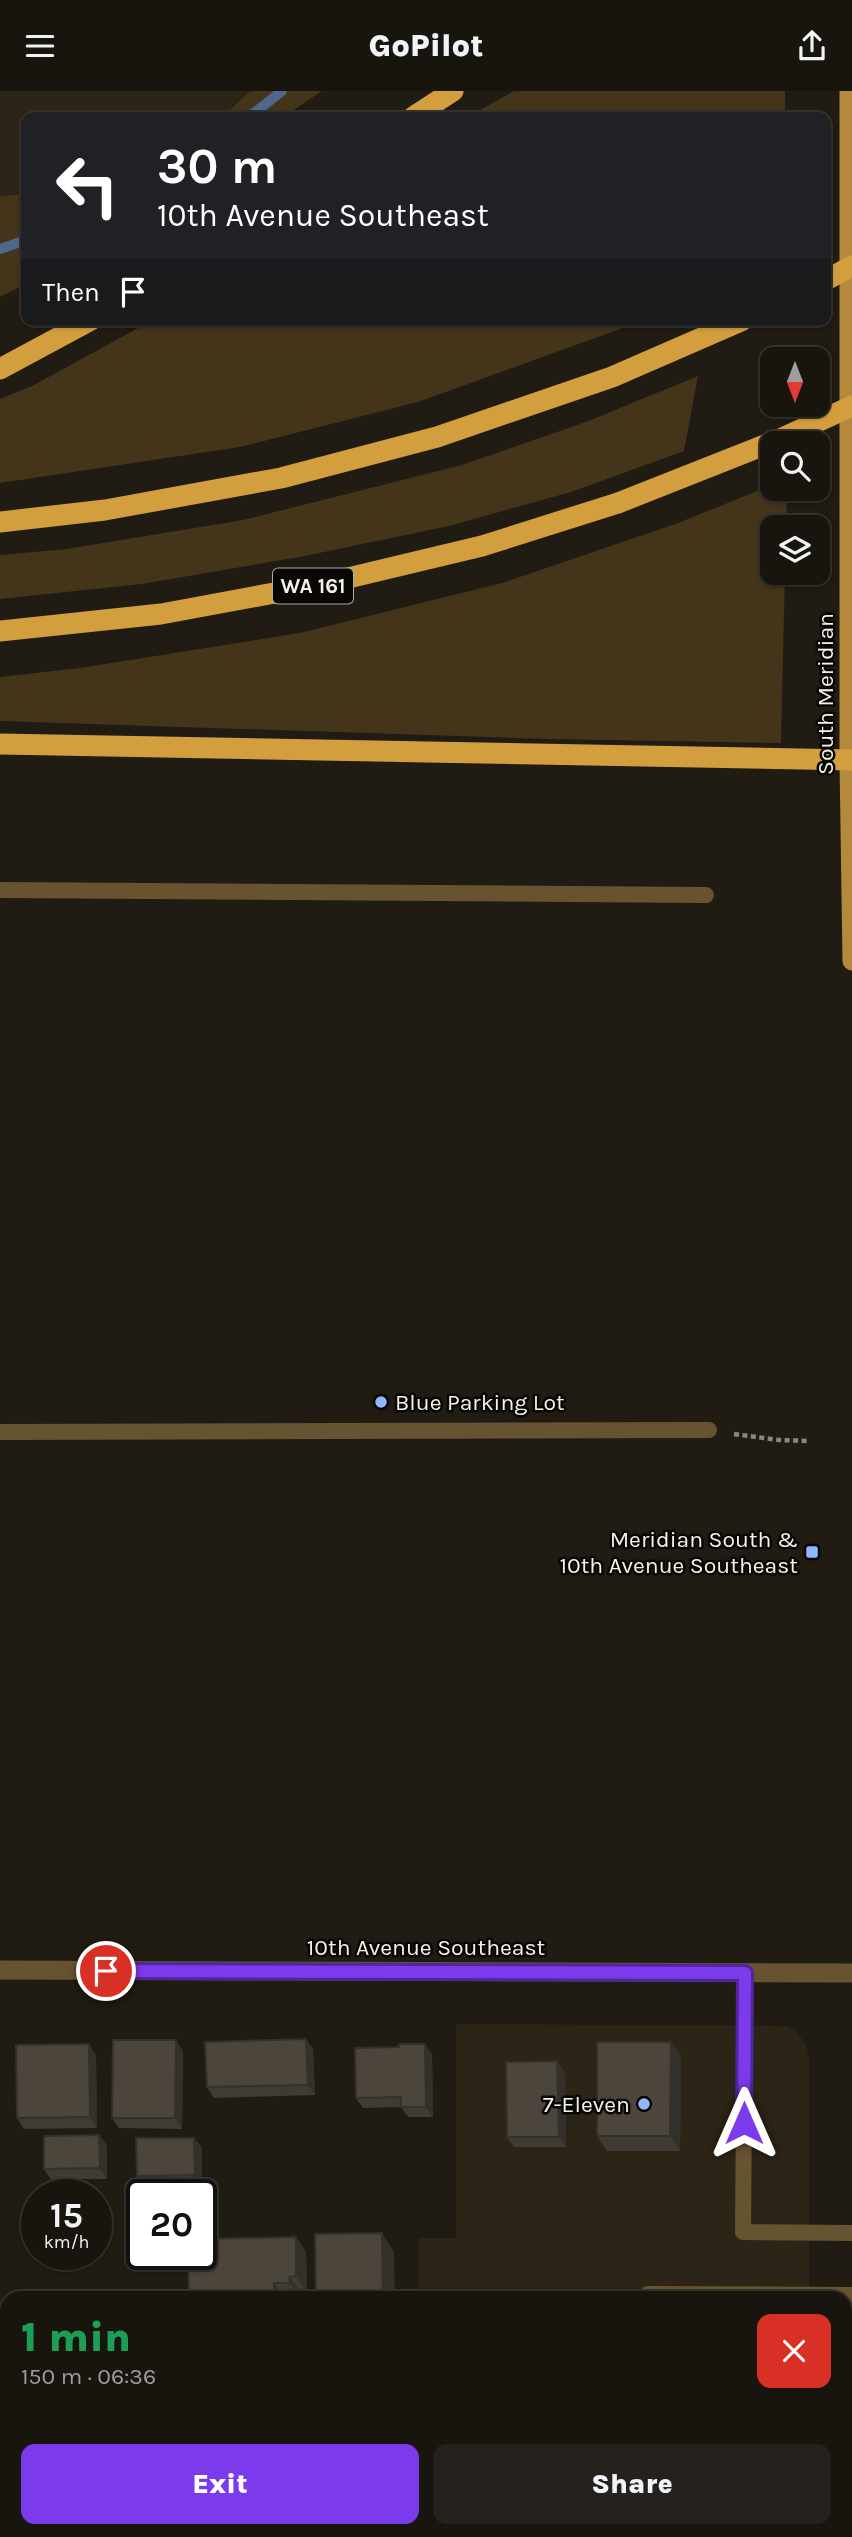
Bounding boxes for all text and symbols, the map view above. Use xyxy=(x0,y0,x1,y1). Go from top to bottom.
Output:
icon: menu xyxy=(21,27,59,65)
text: GoPilot xyxy=(368,27,484,64)
icon: share xyxy=(793,27,831,65)
text: 30 m xyxy=(157,138,277,195)
icon: left xyxy=(42,140,133,231)
text: 10th Avenue Southeast xyxy=(157,197,489,234)
icon: arrive xyxy=(114,273,152,311)
text: Then xyxy=(42,277,100,308)
north arrow xyxy=(760,347,830,417)
map controls xyxy=(760,347,830,585)
button: search xyxy=(760,431,830,501)
button: layers xyxy=(760,515,830,585)
road number: WA 161 xyxy=(273,568,353,603)
street label: South Meridian xyxy=(812,613,839,775)
place label: Blue Parking Lot xyxy=(395,1389,565,1416)
marker: Blue Parking Lot xyxy=(373,1394,389,1410)
place label: Meridian South & 10th Avenue Southeast xyxy=(559,1526,798,1579)
marker: Meridian South & 10th Avenue Southeast xyxy=(804,1544,820,1560)
street label: 10th Avenue Southeast xyxy=(307,1934,546,1961)
pin xyxy=(76,1941,136,2001)
icon: arrive xyxy=(87,1952,125,1990)
position arrow xyxy=(707,2086,781,2160)
place label: 7-Eleven xyxy=(543,2091,630,2118)
marker: 7-Eleven xyxy=(636,2096,652,2112)
speed limit sign: 20 xyxy=(126,2179,217,2270)
text: 15 xyxy=(50,2195,83,2236)
text: km/h xyxy=(44,2231,89,2253)
text: 1 min xyxy=(21,2312,131,2362)
button: close xyxy=(757,2314,831,2388)
text: 150 m · 06:36 xyxy=(21,2363,156,2390)
button: Exit xyxy=(21,2444,419,2524)
button: Share xyxy=(433,2444,831,2524)

